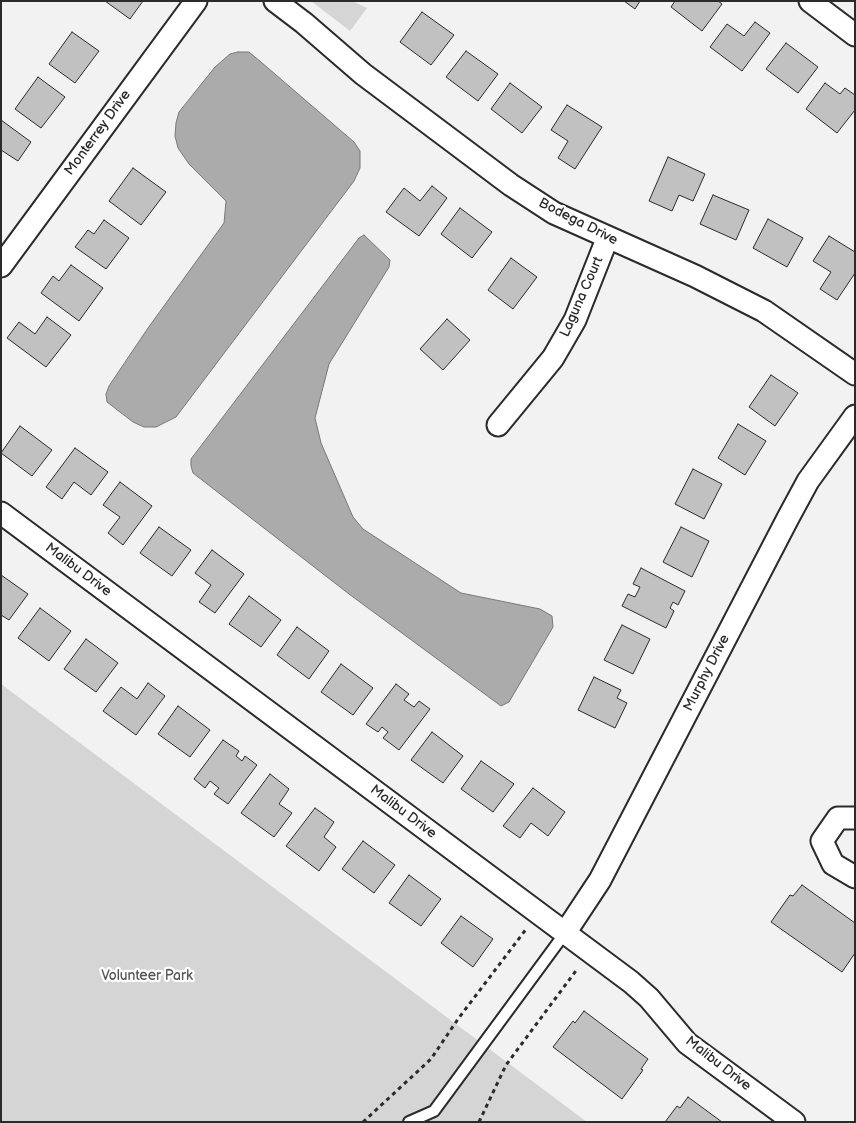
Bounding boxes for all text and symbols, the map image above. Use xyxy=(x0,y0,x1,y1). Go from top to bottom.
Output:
street label: Monterrey Drive xyxy=(61,87,135,179)
street label: Bodega Drive xyxy=(536,195,620,249)
street label: Laguna Court xyxy=(557,254,607,340)
street label: Malibu Drive xyxy=(42,540,114,600)
street label: Murphy Drive xyxy=(680,632,734,714)
street label: Malibu Drive xyxy=(367,782,439,842)
park label: Volunteer Park xyxy=(101,968,193,984)
street label: Malibu Drive xyxy=(682,1033,754,1095)

